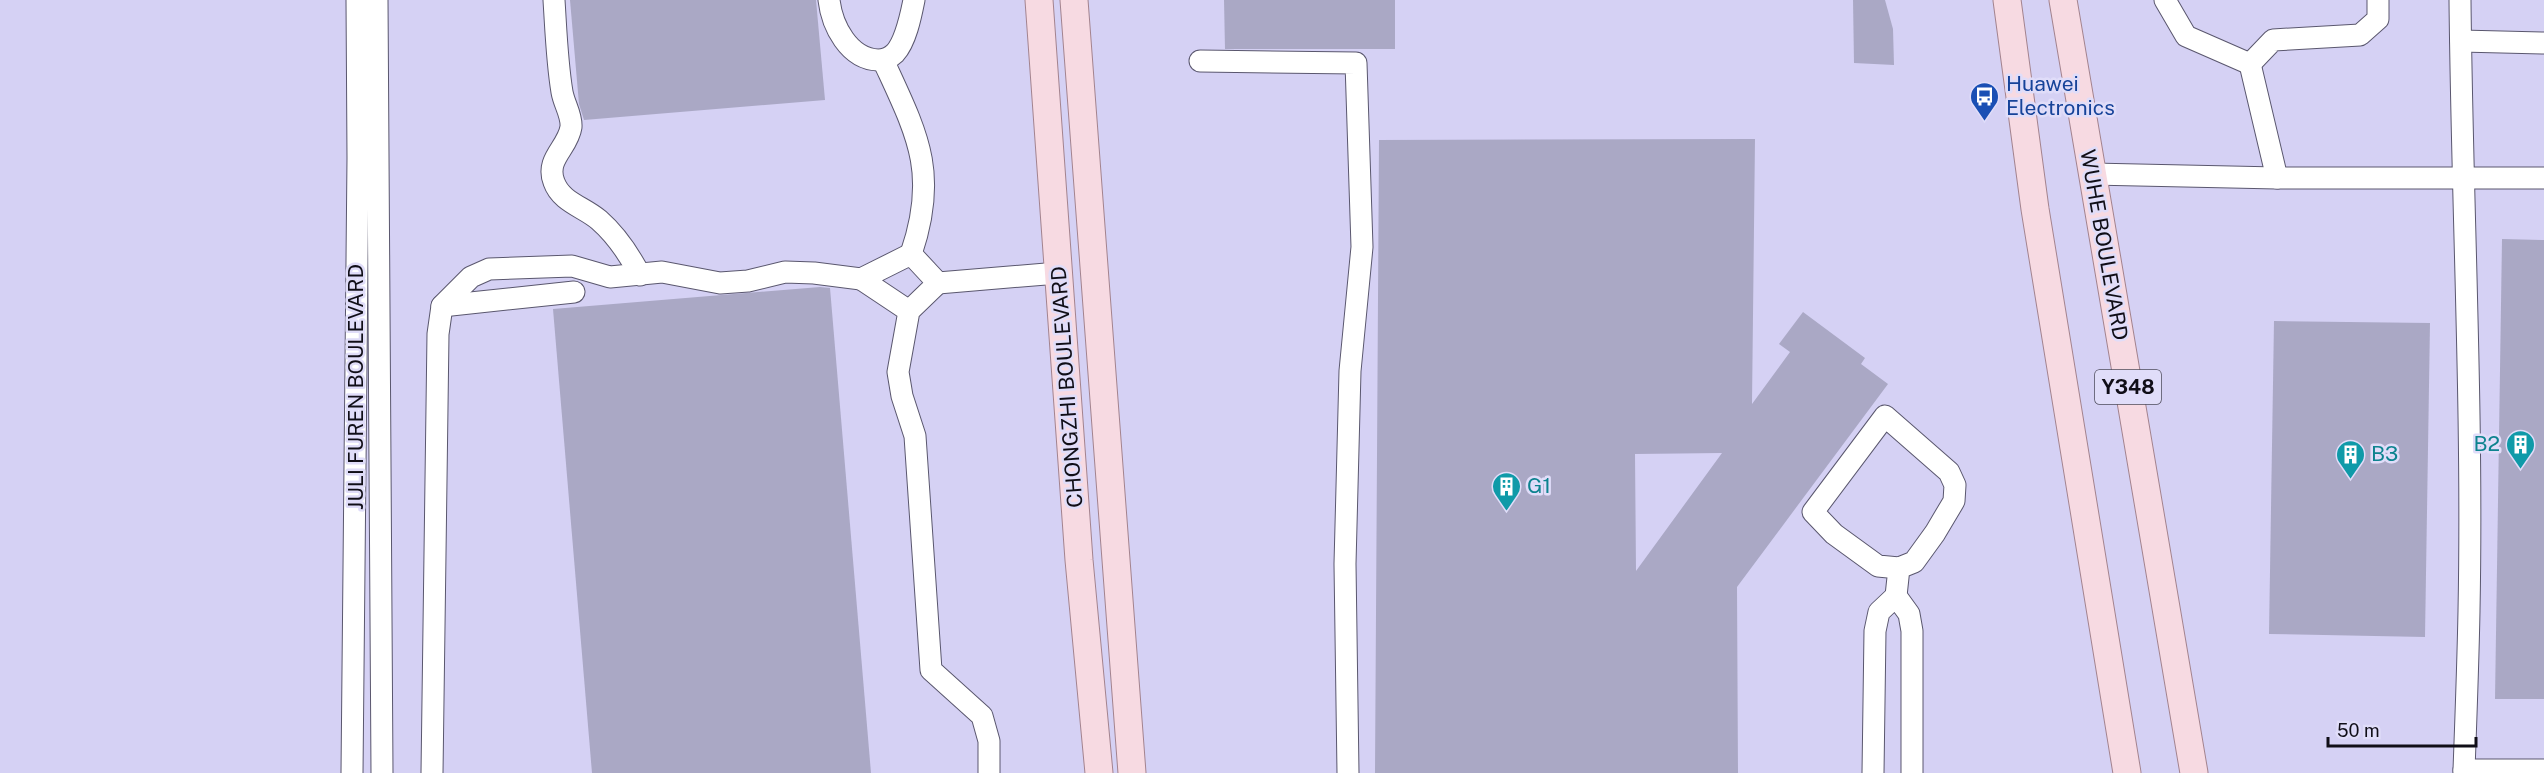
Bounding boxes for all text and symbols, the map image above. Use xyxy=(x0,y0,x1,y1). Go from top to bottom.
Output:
place label: Huawei Electronics xyxy=(2006,71,2115,120)
bus stop icon: Huawei Electronics xyxy=(1969,80,2001,122)
street label: WUHE BOULEVARD xyxy=(2075,148,2134,342)
street label: JULI FUREN BOULEVARD xyxy=(343,264,368,510)
street label: CHONGZHI BOULEVARD xyxy=(1046,265,1087,509)
road number: Y348 xyxy=(2095,370,2161,404)
building icon: B2 xyxy=(2505,428,2537,470)
place label: B2 xyxy=(2473,431,2500,456)
building icon: B3 xyxy=(2334,438,2366,480)
place label: B3 xyxy=(2371,441,2398,466)
building icon: G1 xyxy=(1490,470,1522,512)
place label: G1 xyxy=(1527,473,1551,498)
scale bar xyxy=(2328,710,2476,748)
text: 50 m xyxy=(2337,720,2380,741)

